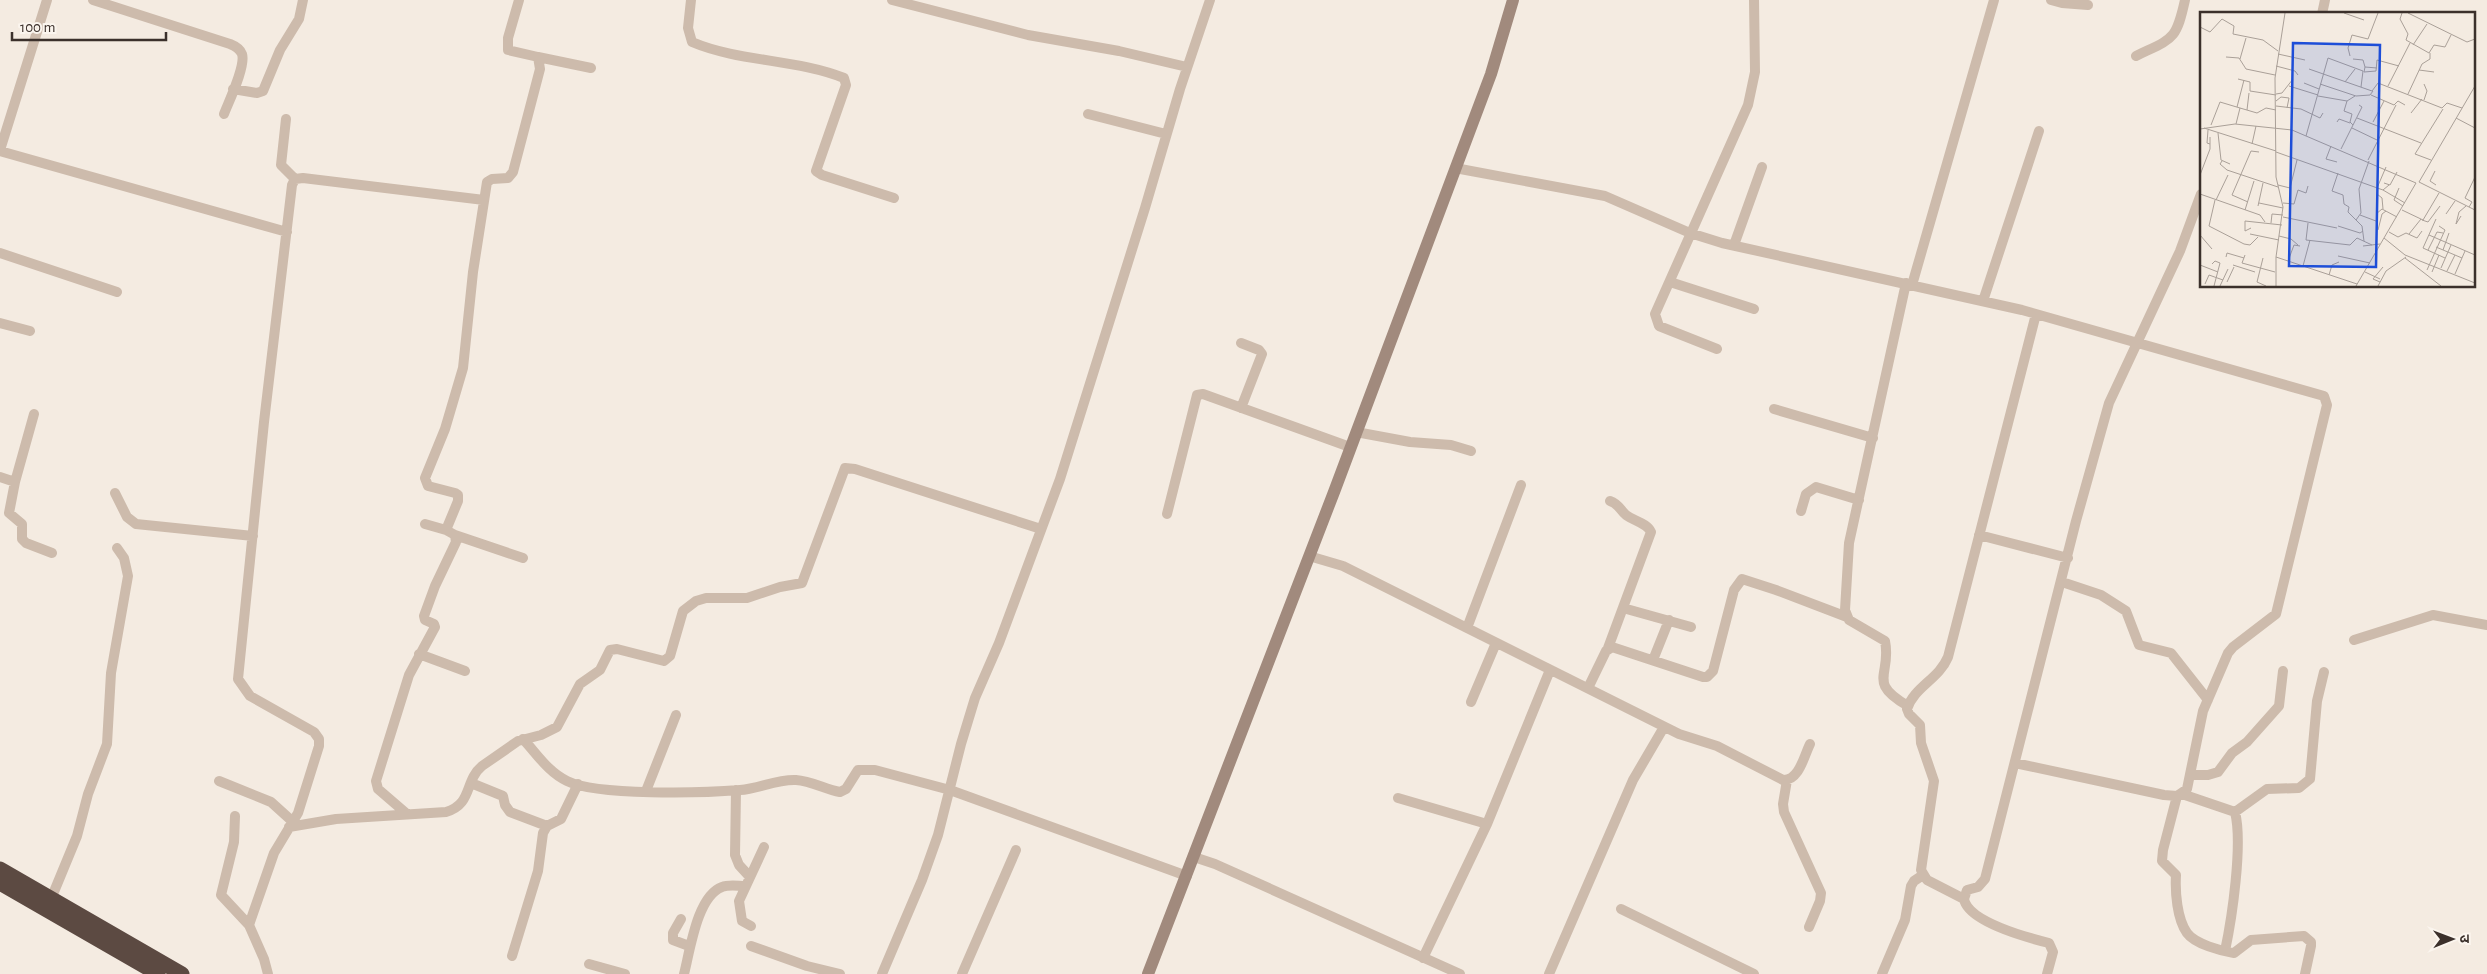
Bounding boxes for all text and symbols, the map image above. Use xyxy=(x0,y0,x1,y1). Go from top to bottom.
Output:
scale bar xyxy=(12,10,166,42)
inset map xyxy=(2200,12,2474,288)
text: 100 m xyxy=(20,20,55,35)
north arrow xyxy=(2427,914,2477,964)
text: उ xyxy=(2457,935,2471,944)

